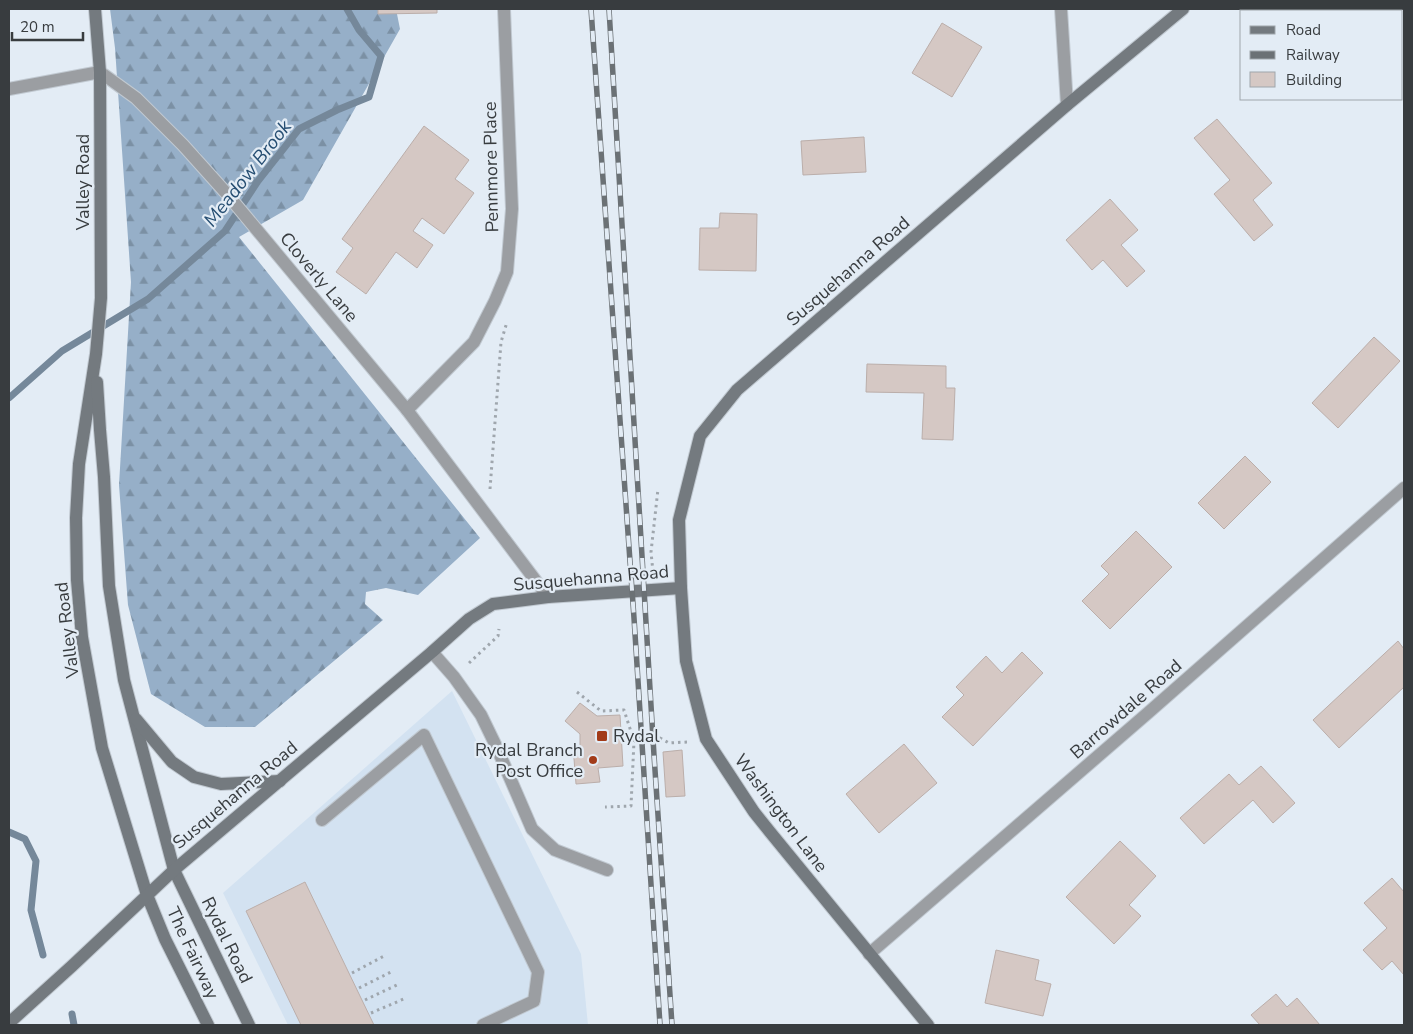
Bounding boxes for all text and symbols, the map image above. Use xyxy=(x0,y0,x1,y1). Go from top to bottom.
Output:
scale bar xyxy=(12,10,84,42)
legend xyxy=(1240,10,1403,100)
text: 20 m xyxy=(20,17,55,37)
text: Road xyxy=(1286,20,1321,40)
text: Railway xyxy=(1286,45,1340,65)
text: Building xyxy=(1286,70,1342,90)
street label: Pennmore Place xyxy=(478,101,504,233)
water label: Meadow Brook xyxy=(198,114,298,232)
street label: Valley Road xyxy=(71,134,95,231)
street label: Susquehanna Road xyxy=(781,211,915,331)
street label: Cloverly Lane xyxy=(274,227,364,327)
street label: Susquehanna Road xyxy=(512,559,670,597)
street label: Valley Road xyxy=(49,581,85,680)
street label: Barrowdale Road xyxy=(1065,654,1187,764)
place label: Rydal xyxy=(613,724,660,748)
marker: Rydal xyxy=(595,729,609,743)
street label: Susquehanna Road xyxy=(167,736,303,854)
place label: Rydal Branch Post Office xyxy=(475,738,583,783)
street label: Washington Lane xyxy=(729,749,833,877)
marker: Rydal Branch Post Office xyxy=(587,754,599,766)
street label: Rydal Road xyxy=(196,893,258,987)
street label: The Fairway xyxy=(161,903,225,1004)

